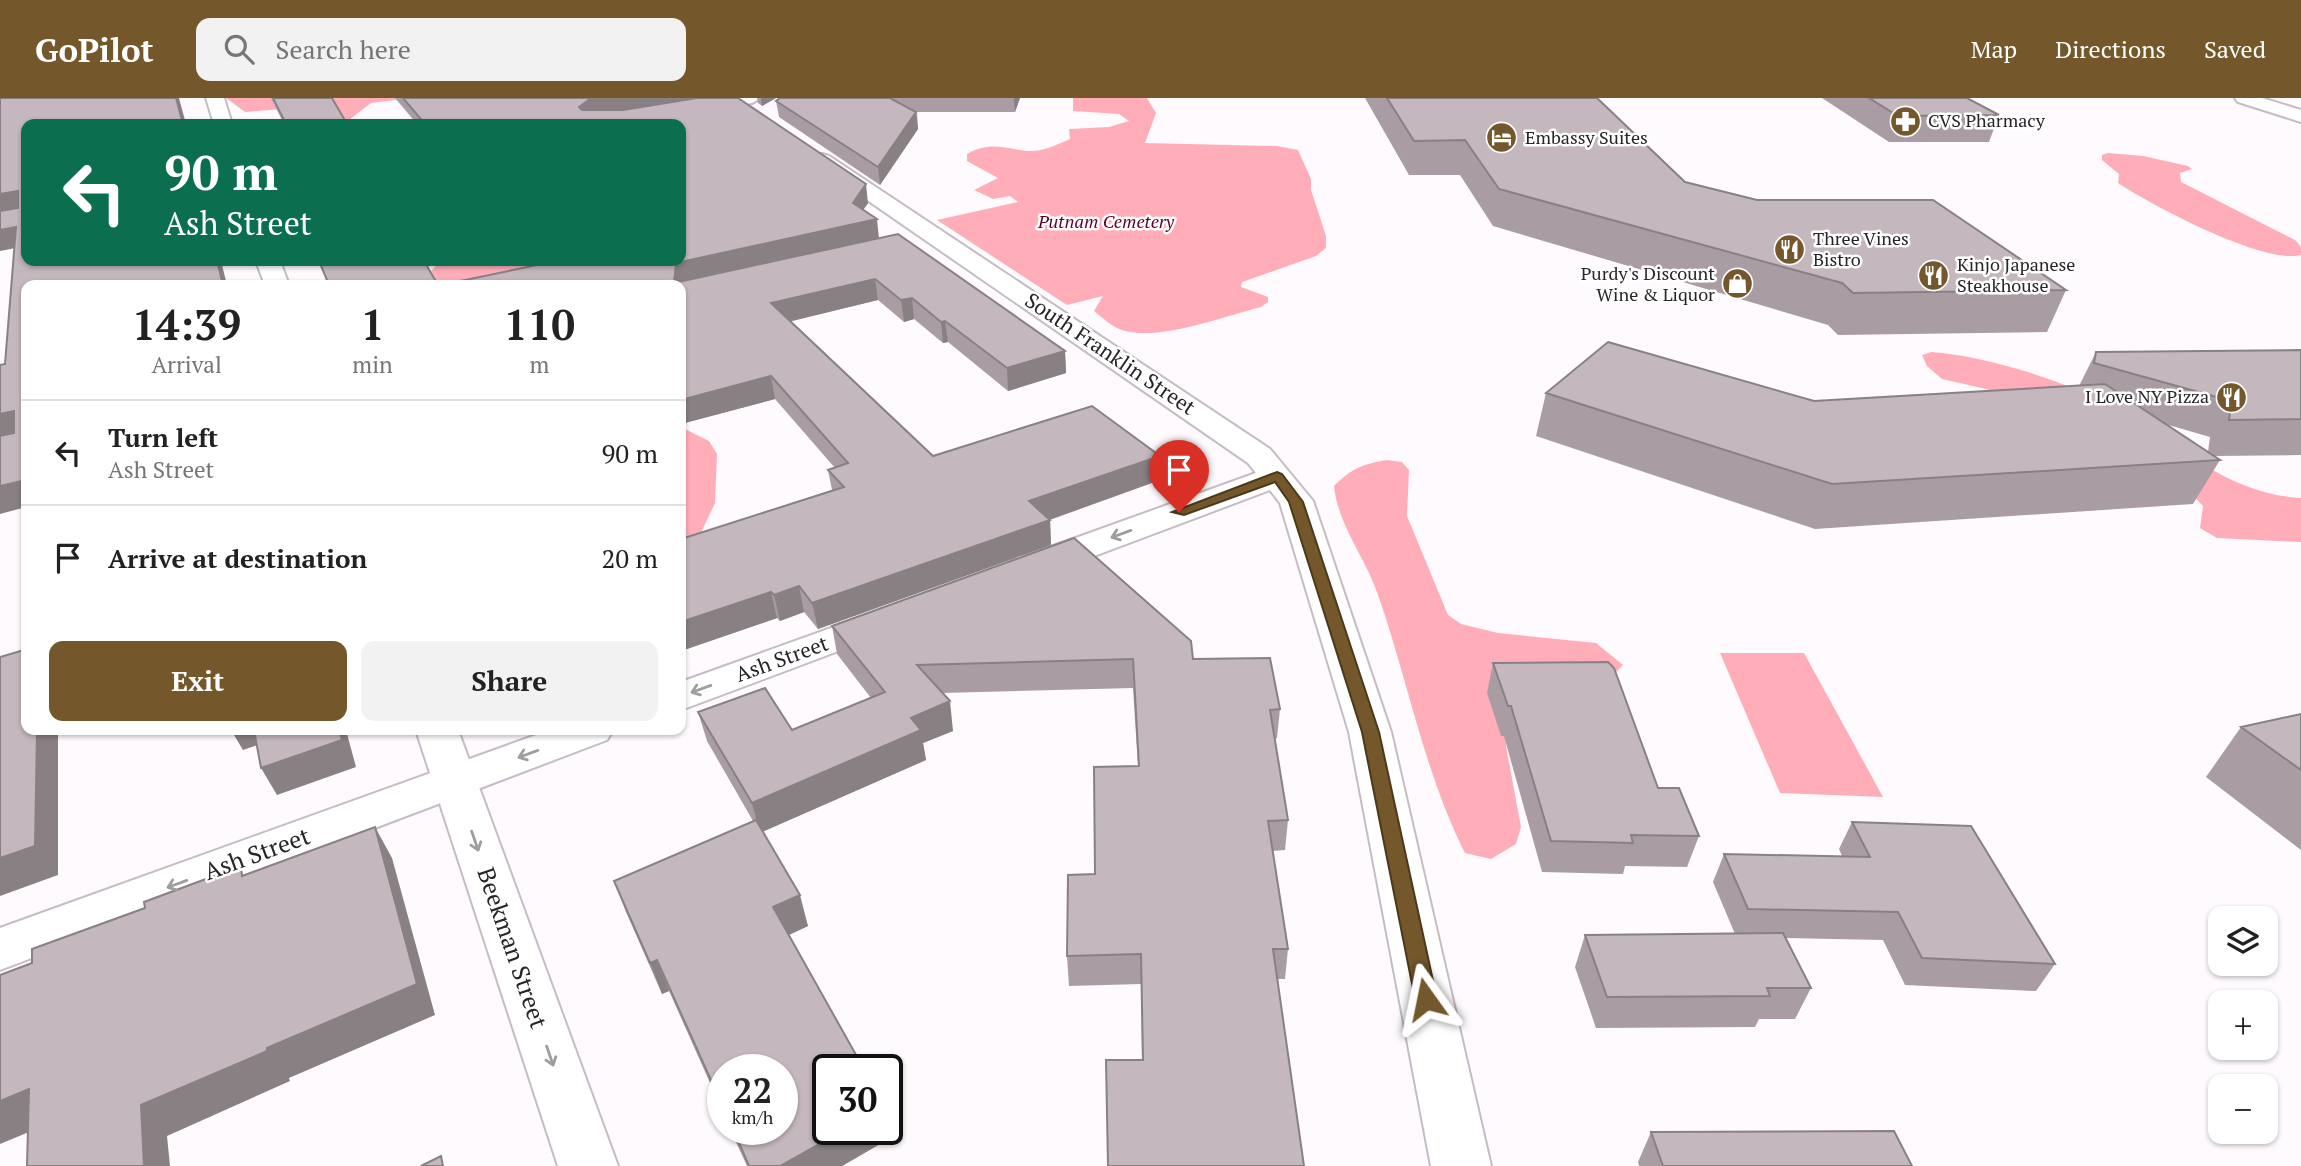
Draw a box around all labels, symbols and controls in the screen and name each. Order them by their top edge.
search box [196,18,686,81]
text: GoPilot [35,28,154,71]
icon: search [220,30,258,68]
text: Search here [276,32,411,66]
text: Map [1971,33,2017,65]
text: Directions [2055,33,2166,65]
text: Saved [2204,33,2266,65]
pharmacy icon: CVS Pharmacy [1888,104,1922,138]
place label: CVS Pharmacy [1928,108,2046,132]
hotel icon: Embassy Suites [1485,121,1519,155]
place label: Embassy Suites [1525,125,1648,149]
text: 90 m [164,139,278,204]
icon: left [49,147,140,238]
text: Ash Street [164,202,312,244]
park label: Putnam Cemetery [1037,209,1175,233]
place label: Three Vines Bistro [1813,226,1909,271]
restaurant icon: Three Vines Bistro [1773,232,1807,266]
place label: Kinjo Japanese Steakhouse [1957,252,2075,297]
restaurant icon: Kinjo Japanese Steakhouse [1917,258,1951,292]
place label: Purdy's Discount Wine & Liquor [1581,261,1715,306]
shop icon: Purdy's Discount Wine & Liquor [1721,267,1755,301]
street label: South Franklin Street [1020,286,1201,421]
text: 14:39 [132,296,241,352]
text: 1 [361,296,384,352]
text: 110 [504,296,575,352]
text: Arrival [151,349,222,380]
text: min [352,349,393,380]
text: m [529,349,549,380]
restaurant icon: I Love NY Pizza [2215,380,2249,414]
place label: I Love NY Pizza [2085,384,2209,408]
text: Turn left [108,420,218,454]
icon: left [49,434,87,472]
text: 90 m [602,436,658,470]
pin [1149,440,1209,512]
icon: arrive [1160,451,1198,489]
text: Ash Street [108,454,214,485]
one-way arrow [1111,528,1133,541]
icon: arrive [49,539,87,577]
text: Arrive at destination [108,541,367,575]
text: 20 m [602,541,658,575]
street label: Ash Street [731,628,832,688]
button: Exit [49,641,347,721]
button: Share [361,641,658,721]
one-way arrow [691,684,713,696]
one-way arrow [518,748,540,761]
street label: Ash Street [199,819,314,887]
one-way arrow [470,829,482,851]
street label: Beekman Street [470,863,555,1033]
one-way arrow [167,878,189,891]
map controls [2208,906,2278,1144]
button: layers [2208,906,2278,976]
position arrow [1389,962,1463,1036]
button: + [2208,990,2278,1060]
one-way arrow [545,1044,557,1066]
speed limit sign: 30 [812,1054,903,1145]
text: 22 [733,1067,772,1113]
button: − [2208,1074,2278,1144]
text: km/h [732,1105,773,1129]

